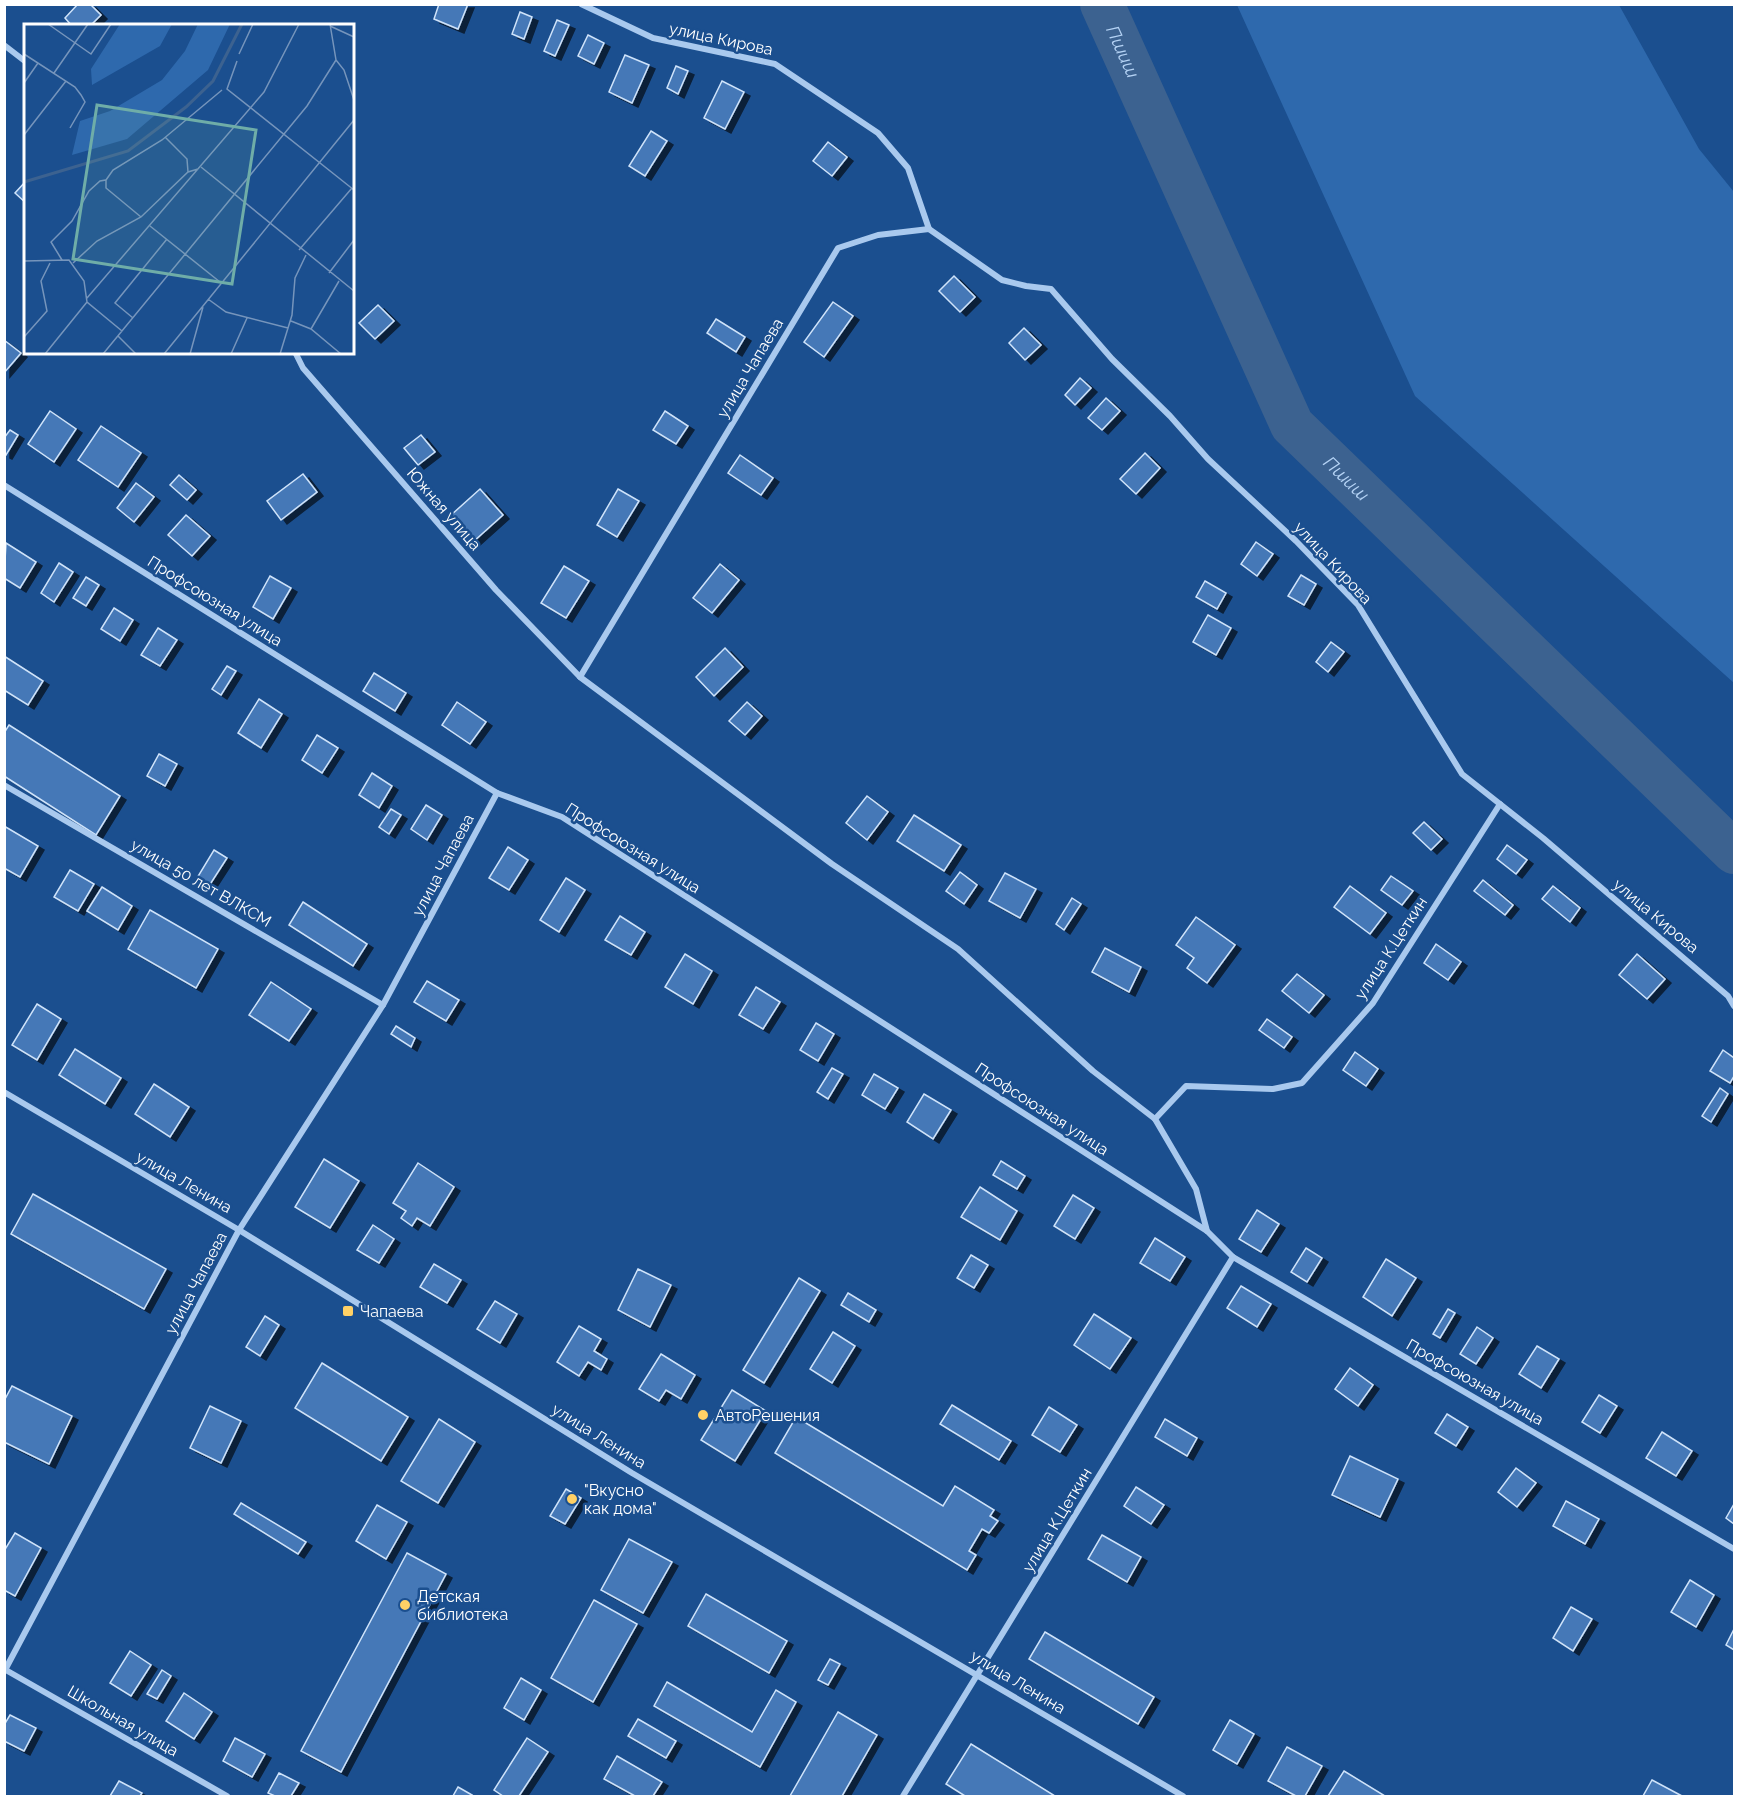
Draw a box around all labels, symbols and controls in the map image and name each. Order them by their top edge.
street label: улица Кирова [667,19,775,59]
water label: Пшиш [1103,22,1144,81]
inset map [24,24,354,354]
street label: улица Чапаева [713,315,787,421]
water label: Пшиш [1320,451,1374,505]
street label: Южная улица [403,464,485,554]
street label: улица Кирова [1290,518,1376,608]
street label: Профсоюзная улица [144,552,286,650]
street label: Профсоюзная улица [562,799,704,897]
street label: улица Чапаева [408,811,478,919]
street label: улица 50 лет ВЛКСМ [127,835,275,931]
street label: улица Кирова [1609,875,1703,957]
street label: улица К.Цеткин [1351,893,1431,1003]
street label: Профсоюзная улица [972,1059,1112,1159]
street label: улица Ленина [133,1147,235,1217]
street label: улица Чапаева [161,1229,231,1337]
place label: Чапаева [360,1302,424,1321]
marker: Чапаева [341,1304,355,1318]
street label: Профсоюзная улица [1403,1335,1547,1429]
street label: улица Ленина [548,1400,650,1472]
place label: АвтоРешения [715,1406,820,1425]
marker: АвтоРешения [696,1408,710,1422]
street label: улица К.Цеткин [1018,1464,1096,1576]
place label: "Вкусно как дома" [584,1481,657,1518]
marker: "Вкусно как дома" [565,1492,579,1506]
place label: Детская библиотека [417,1587,508,1624]
marker: Детская библиотека [398,1598,412,1612]
street label: улица Ленина [967,1646,1069,1718]
street label: Школьная улица [64,1682,182,1760]

